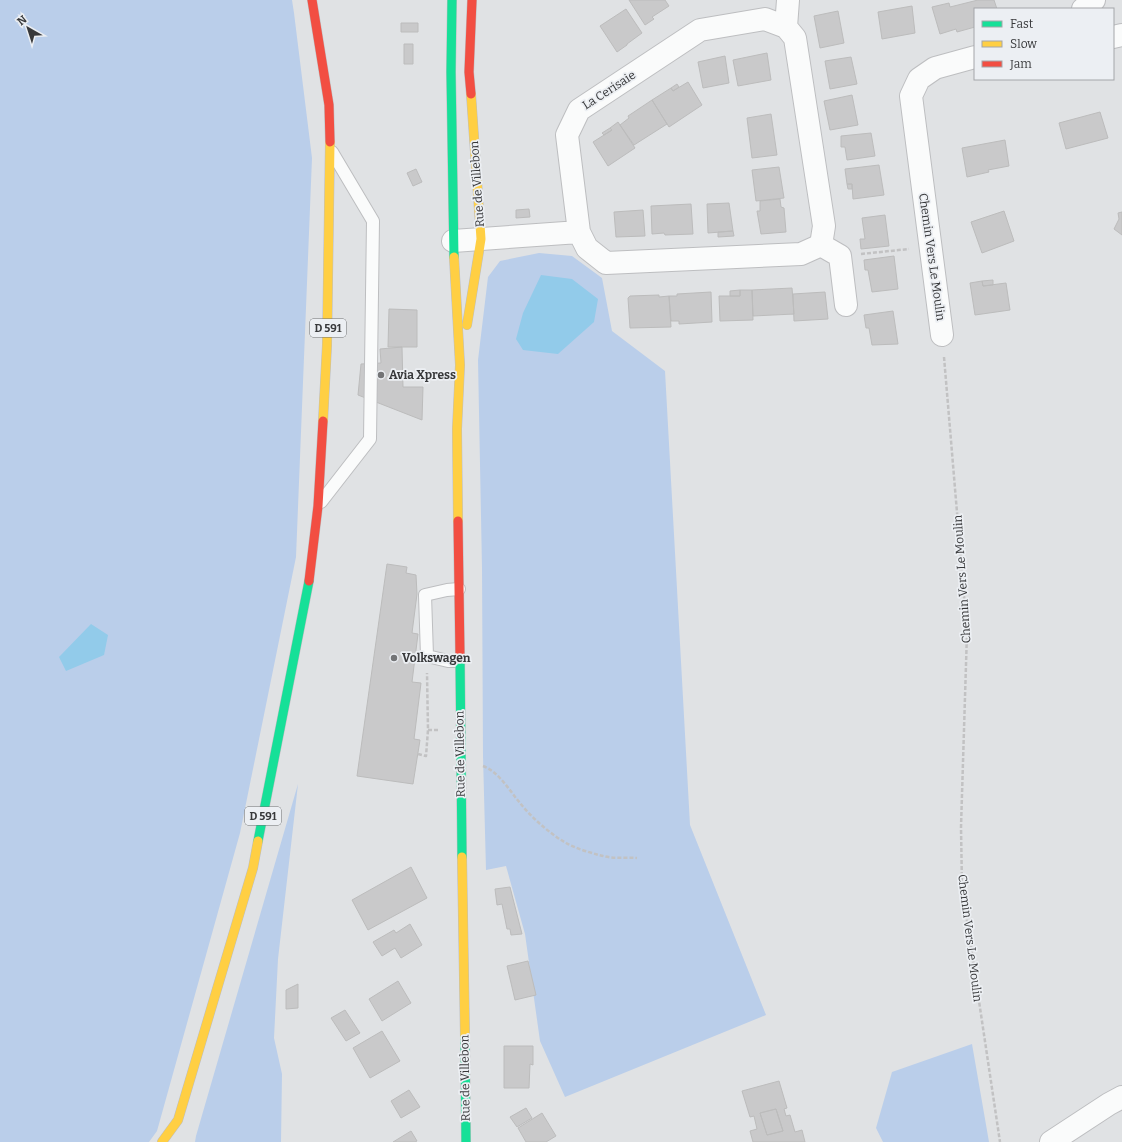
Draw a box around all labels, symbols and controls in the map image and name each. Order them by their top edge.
north arrow [8,8,48,48]
legend [974,8,1114,80]
text: N [15,13,30,28]
text: Fast [1010,17,1034,31]
text: Slow [1010,37,1037,51]
text: Jam [1009,57,1032,71]
street label: La Cerisaie [580,68,638,112]
street label: Rue de Villebon [467,140,487,228]
street label: Chemin Vers Le Moulin [916,192,948,322]
road number: D 591 [310,319,346,337]
place label: Avia Xpress [389,368,456,382]
marker: Avia Xpress [376,370,386,380]
street label: Chemin Vers Le Moulin [951,514,973,644]
place label: Volkswagen [402,651,471,665]
marker: Volkswagen [389,653,399,663]
street label: Rue de Villebon [452,710,468,797]
road number: D 591 [245,807,281,825]
street label: Chemin Vers Le Moulin [955,873,985,1003]
street label: Rue de Villebon [457,1034,473,1121]

